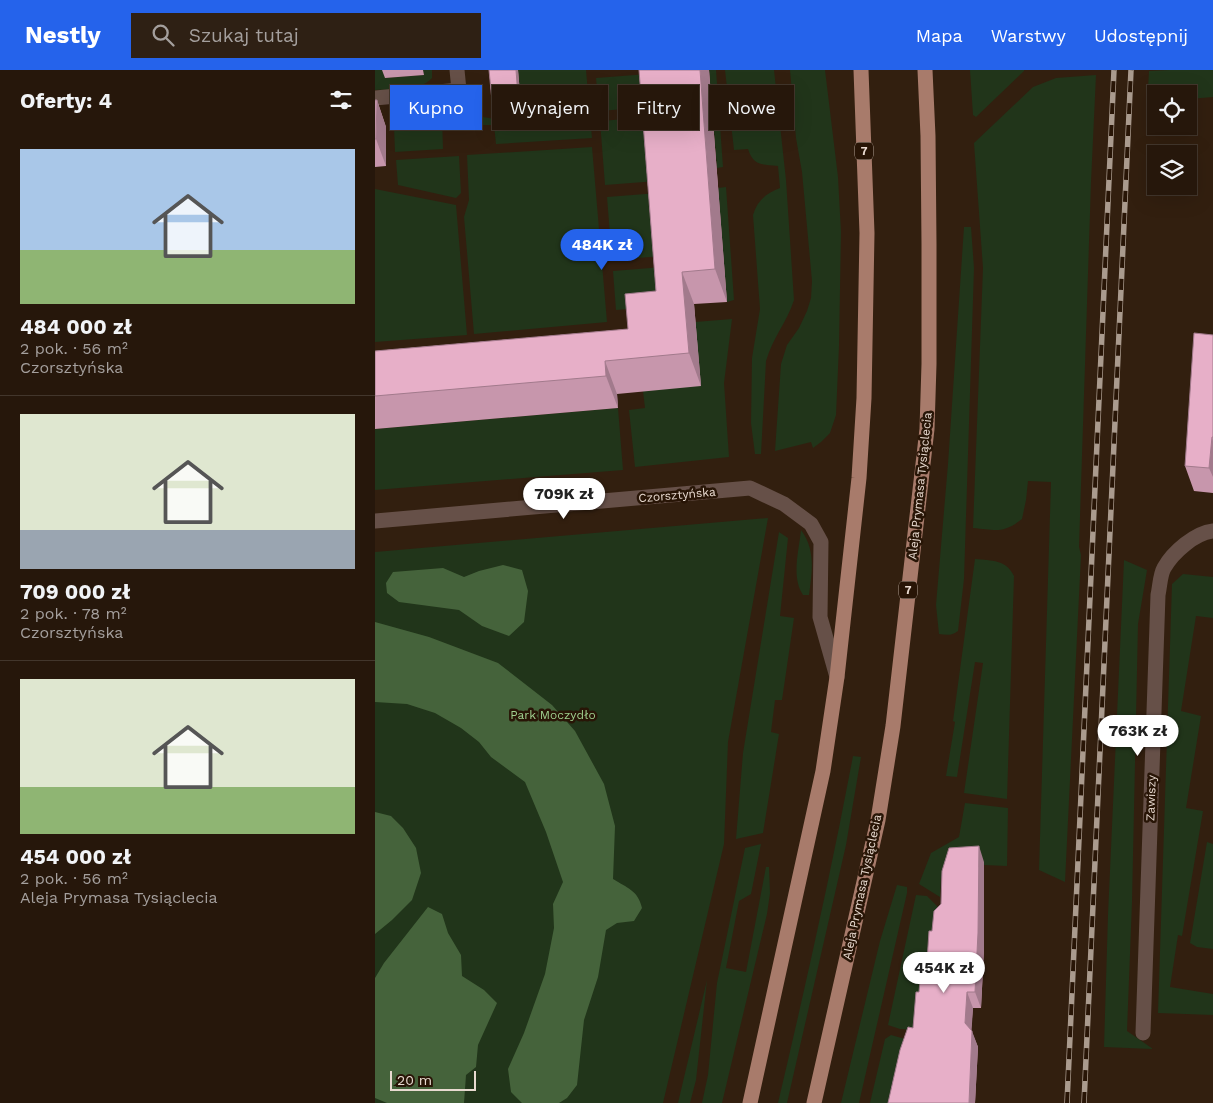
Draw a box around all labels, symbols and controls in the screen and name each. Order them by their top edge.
search box [131,13,481,58]
text: Nestly [25,21,101,49]
icon: search [149,21,177,49]
text: Szukaj tutaj [189,24,299,47]
text: Mapa [916,25,963,46]
text: Warstwy [991,25,1066,46]
text: Udostępnij [1094,25,1188,46]
chip: Kupno [390,85,482,130]
chip: Wynajem [492,85,608,130]
chip: Filtry [618,85,699,130]
chip: Nowe [709,85,794,130]
map controls [1147,85,1197,195]
button: locate [1147,85,1197,135]
icon: filters [327,86,355,114]
text: Oferty: 4 [20,88,112,113]
road number: 7 [855,142,873,160]
button: layers [1147,145,1197,195]
icon: home [143,181,233,271]
pin: 484K zł [556,228,648,271]
text: 484K zł [572,235,632,254]
text: 484 000 zł [20,314,132,339]
text: 2 pok. · 56 m² [20,339,128,358]
text: Czorsztyńska [20,358,123,377]
street label: Aleja Prymasa Tysiąclecia [905,411,935,560]
icon: home [143,447,233,537]
pin: 709K zł [518,478,610,520]
text: 709K zł [534,484,594,503]
street label: Czorsztyńska [638,485,716,505]
text: 709 000 zł [20,579,131,604]
road number: 7 [899,582,917,598]
text: 2 pok. · 78 m² [20,604,127,623]
text: Czorsztyńska [20,623,123,642]
park label: Park Moczydło [510,708,596,722]
icon: home [143,712,233,802]
pin: 763K zł [1092,714,1184,757]
text: 763K zł [1109,721,1167,740]
street label: Zawiszy [1143,774,1159,821]
street label: Aleja Prymasa Tysiąclecia [840,813,884,961]
text: 454 000 zł [20,844,131,869]
text: 2 pok. · 56 m² [20,869,128,888]
text: Aleja Prymasa Tysiąclecia [20,888,218,907]
pin: 454K zł [898,952,990,994]
text: 454K zł [914,958,974,977]
scale bar [390,1068,476,1091]
text: 20 m [397,1072,432,1088]

